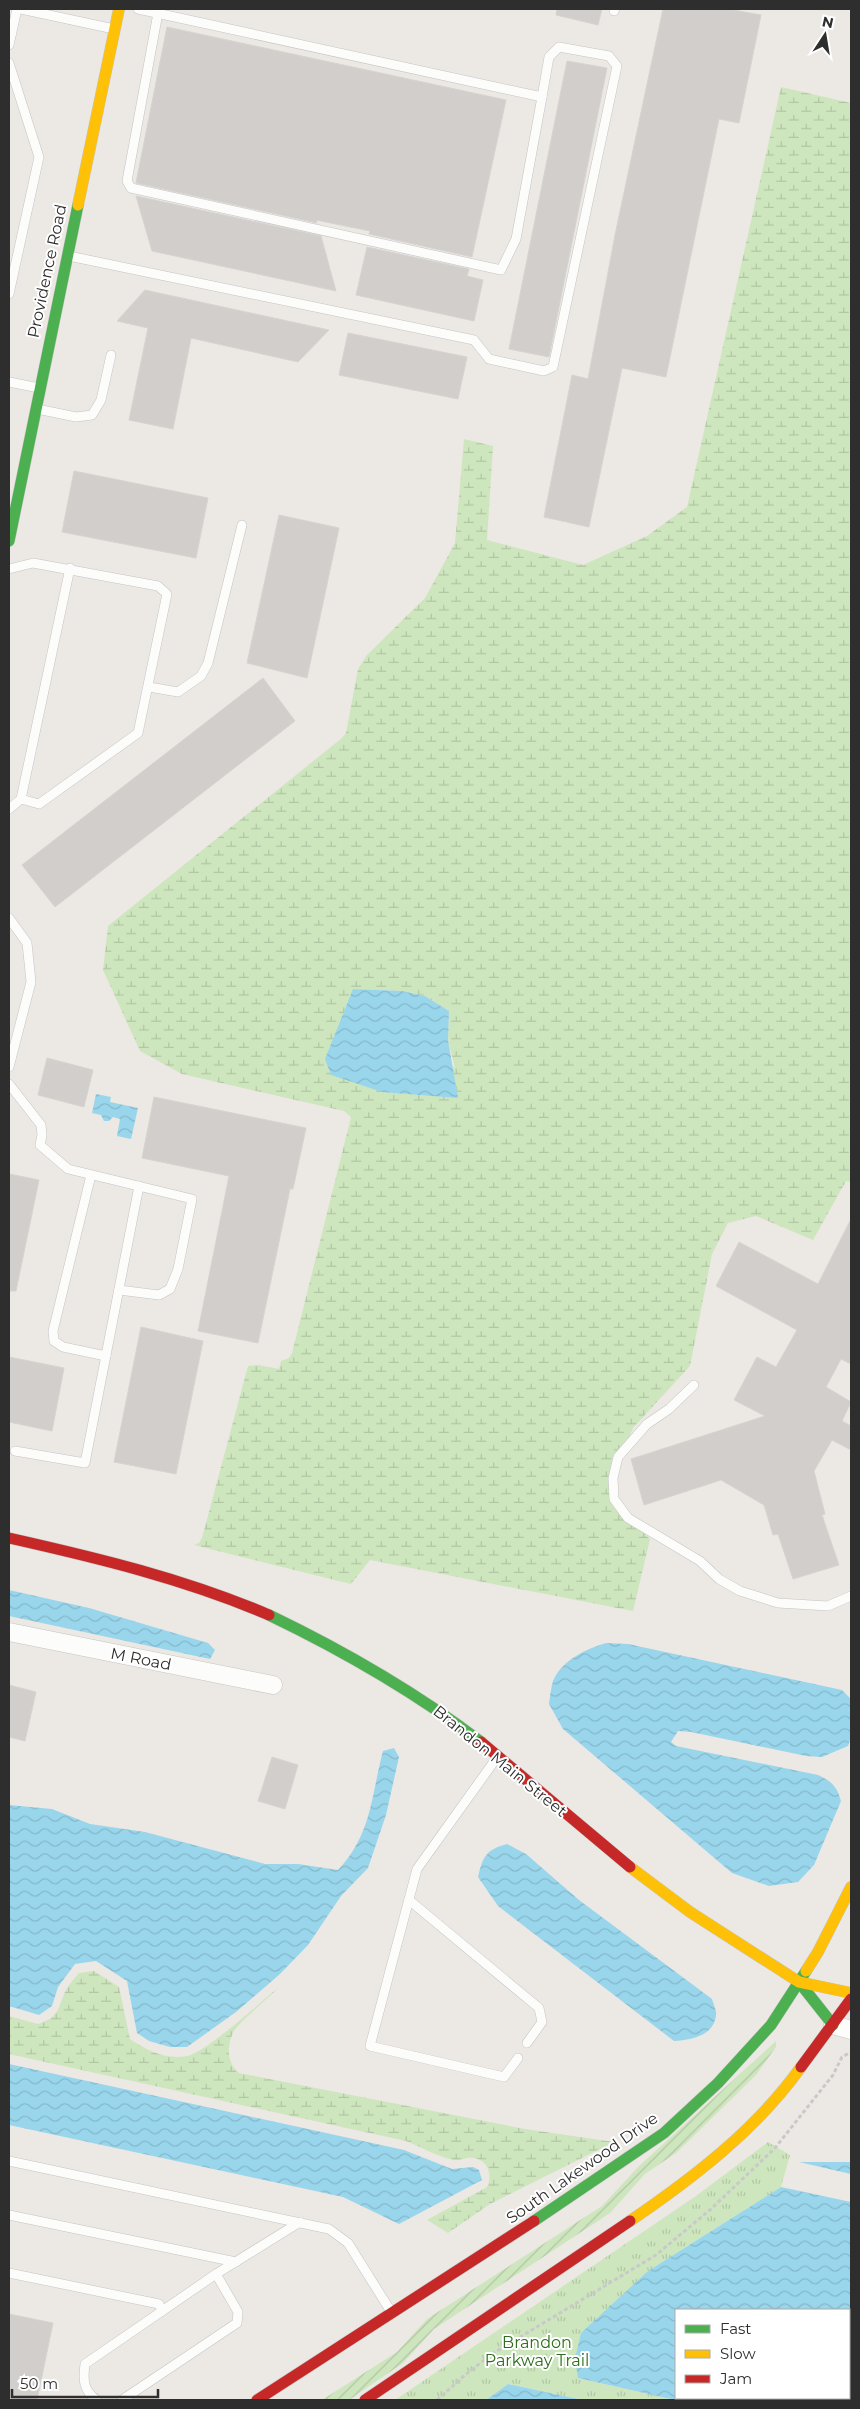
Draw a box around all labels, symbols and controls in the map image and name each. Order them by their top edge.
north arrow [800,10,850,60]
text: N [820,12,835,32]
street label: Providence Road [24,203,70,339]
street label: M Road [109,1644,173,1674]
street label: Brandon Main Street [429,1701,571,1821]
street label: South Lakewood Drive [503,2108,661,2228]
legend [675,2309,850,2399]
text: Fast [720,2319,751,2338]
park label: Brandon Parkway Trail [485,2333,589,2370]
text: Slow [720,2344,756,2363]
scale bar [12,2366,159,2398]
text: Jam [719,2369,752,2388]
text: 50 m [20,2374,58,2393]

